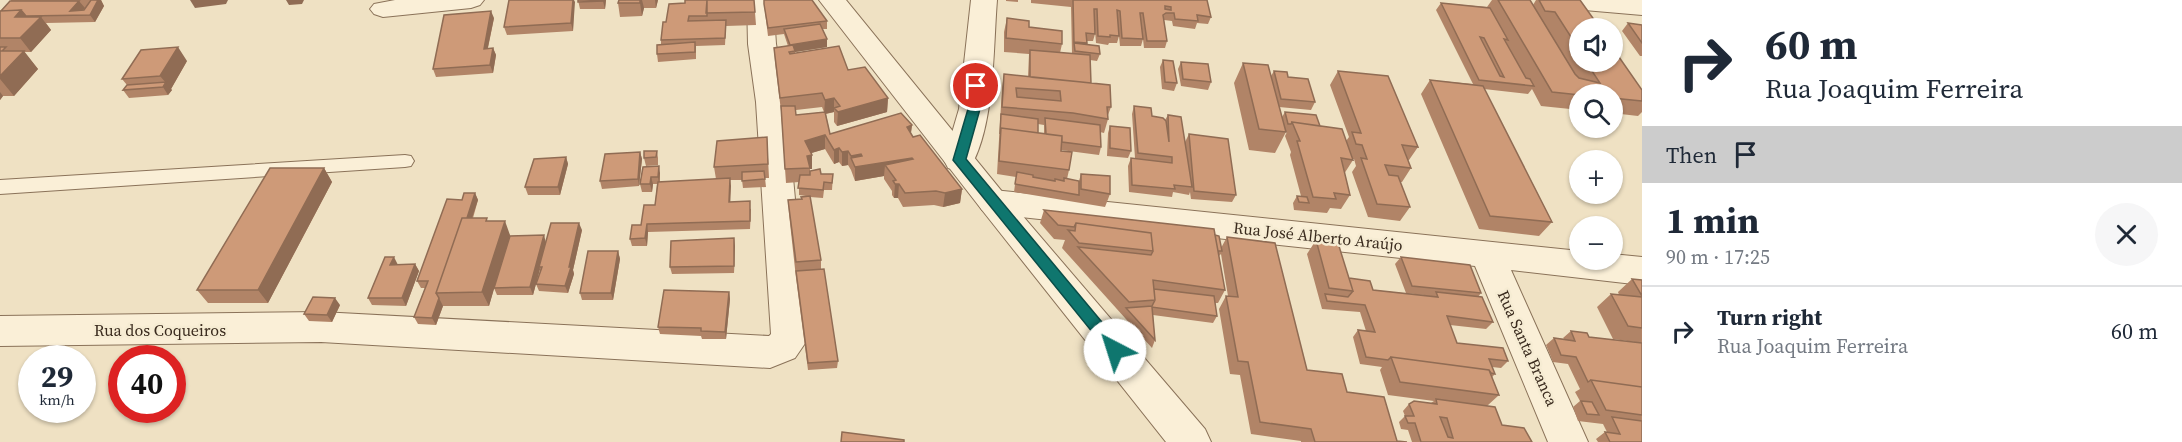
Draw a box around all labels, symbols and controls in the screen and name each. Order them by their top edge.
text: 60 m [1765,15,1858,73]
map controls [1569,18,1623,270]
button: sound [1569,18,1623,72]
icon: right [1666,24,1744,102]
pin [950,60,1001,111]
icon: arrive [959,69,992,102]
text: Rua Joaquim Ferreira [1765,70,2023,107]
button: search [1569,84,1623,138]
icon: arrive [1729,138,1762,171]
text: Then [1666,140,1717,170]
button: + [1569,150,1623,204]
text: 1 min [1666,196,1759,245]
button: close [2095,203,2158,266]
street label: Rua José Alberto Araújo [1232,216,1404,256]
button: − [1569,216,1623,270]
text: 90 m · 17:25 [1666,243,1770,271]
street label: Rua Santa Branca [1493,287,1564,410]
text: Turn right [1717,302,1822,332]
icon: right [1666,315,1699,348]
text: 60 m [2111,316,2158,346]
position arrow [1083,318,1147,382]
street label: Rua dos Coqueiros [94,319,226,341]
text: Rua Joaquim Ferreira [1717,332,1908,360]
speed limit sign: 40 [108,345,186,423]
text: 29 [41,356,73,397]
text: km/h [39,389,75,410]

